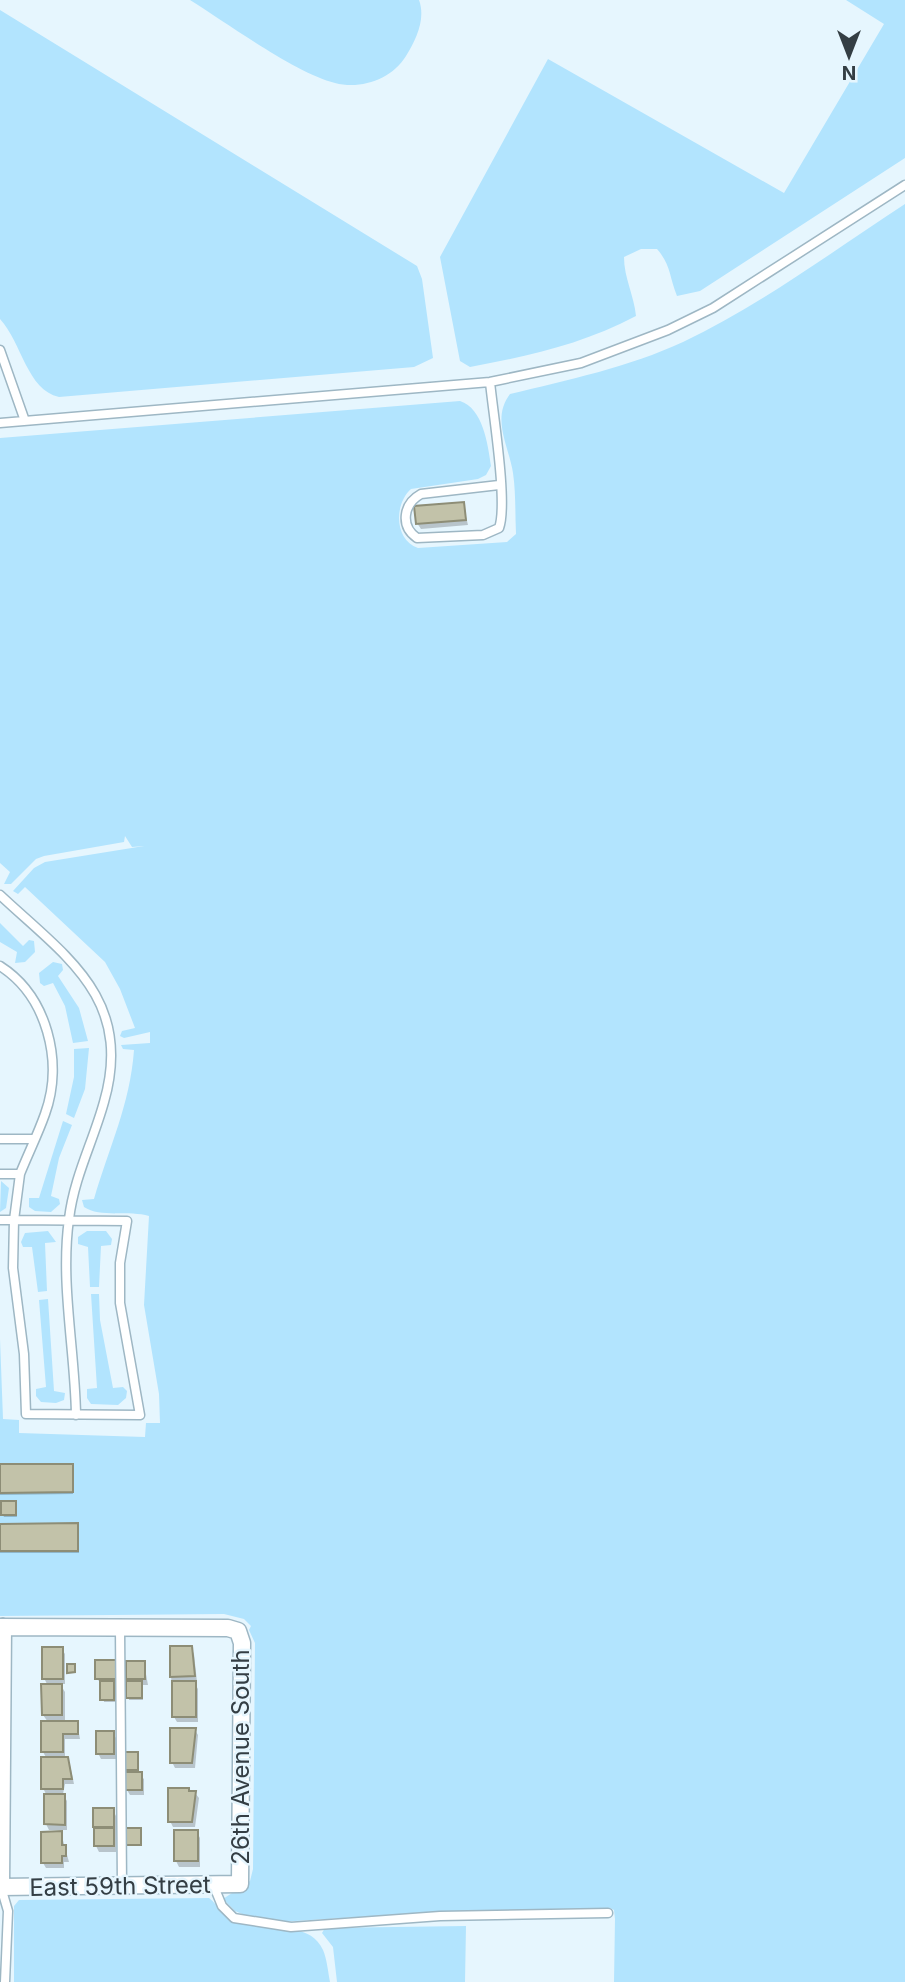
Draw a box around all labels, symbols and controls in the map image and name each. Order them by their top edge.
north arrow [814,21,884,91]
text: N [842,61,856,84]
street label: 26th Avenue South [226,1649,255,1865]
street label: East 59th Street [29,1870,211,1902]

